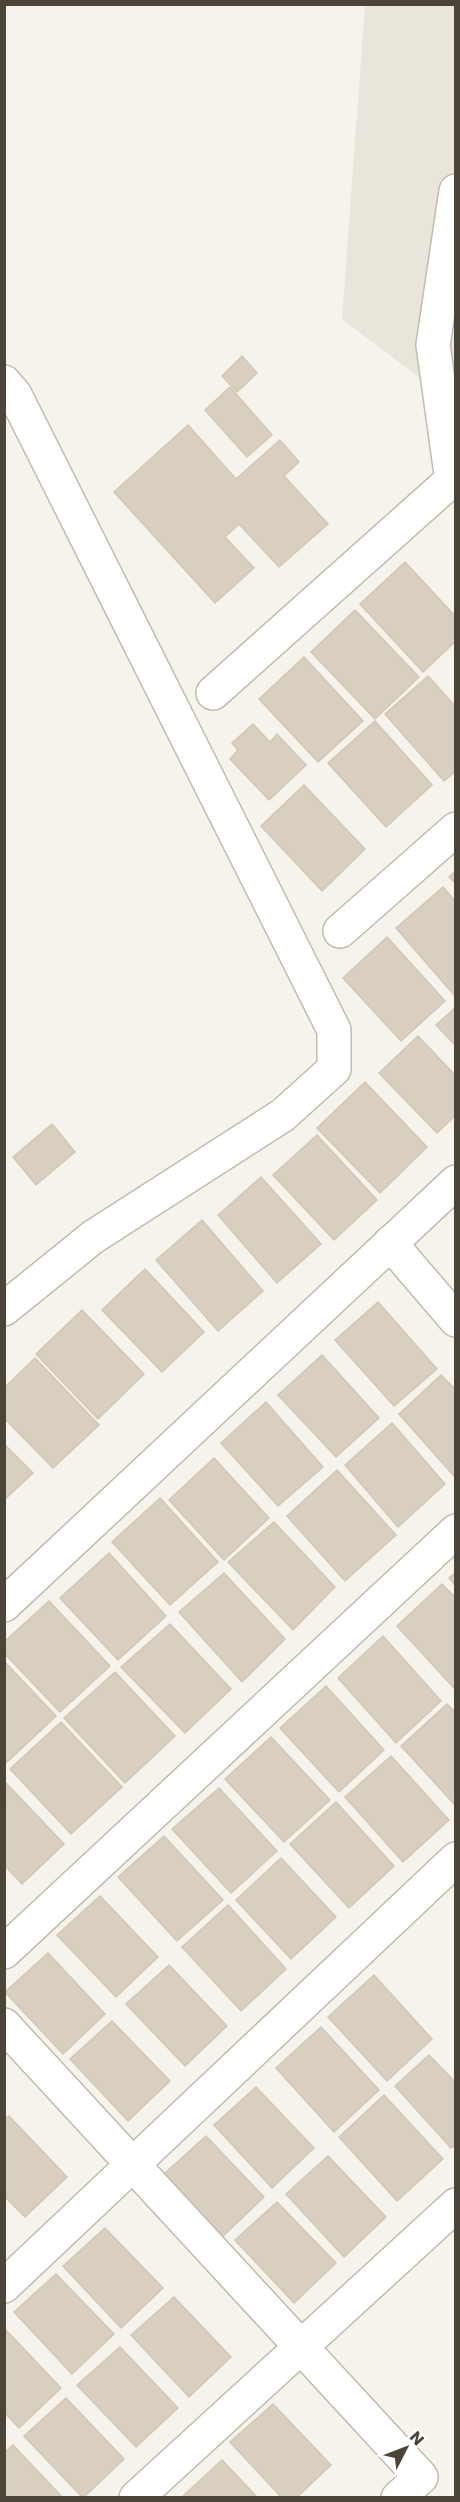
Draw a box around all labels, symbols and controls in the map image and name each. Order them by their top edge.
north arrow [376,2418,436,2478]
text: N [404,2426,429,2450]

